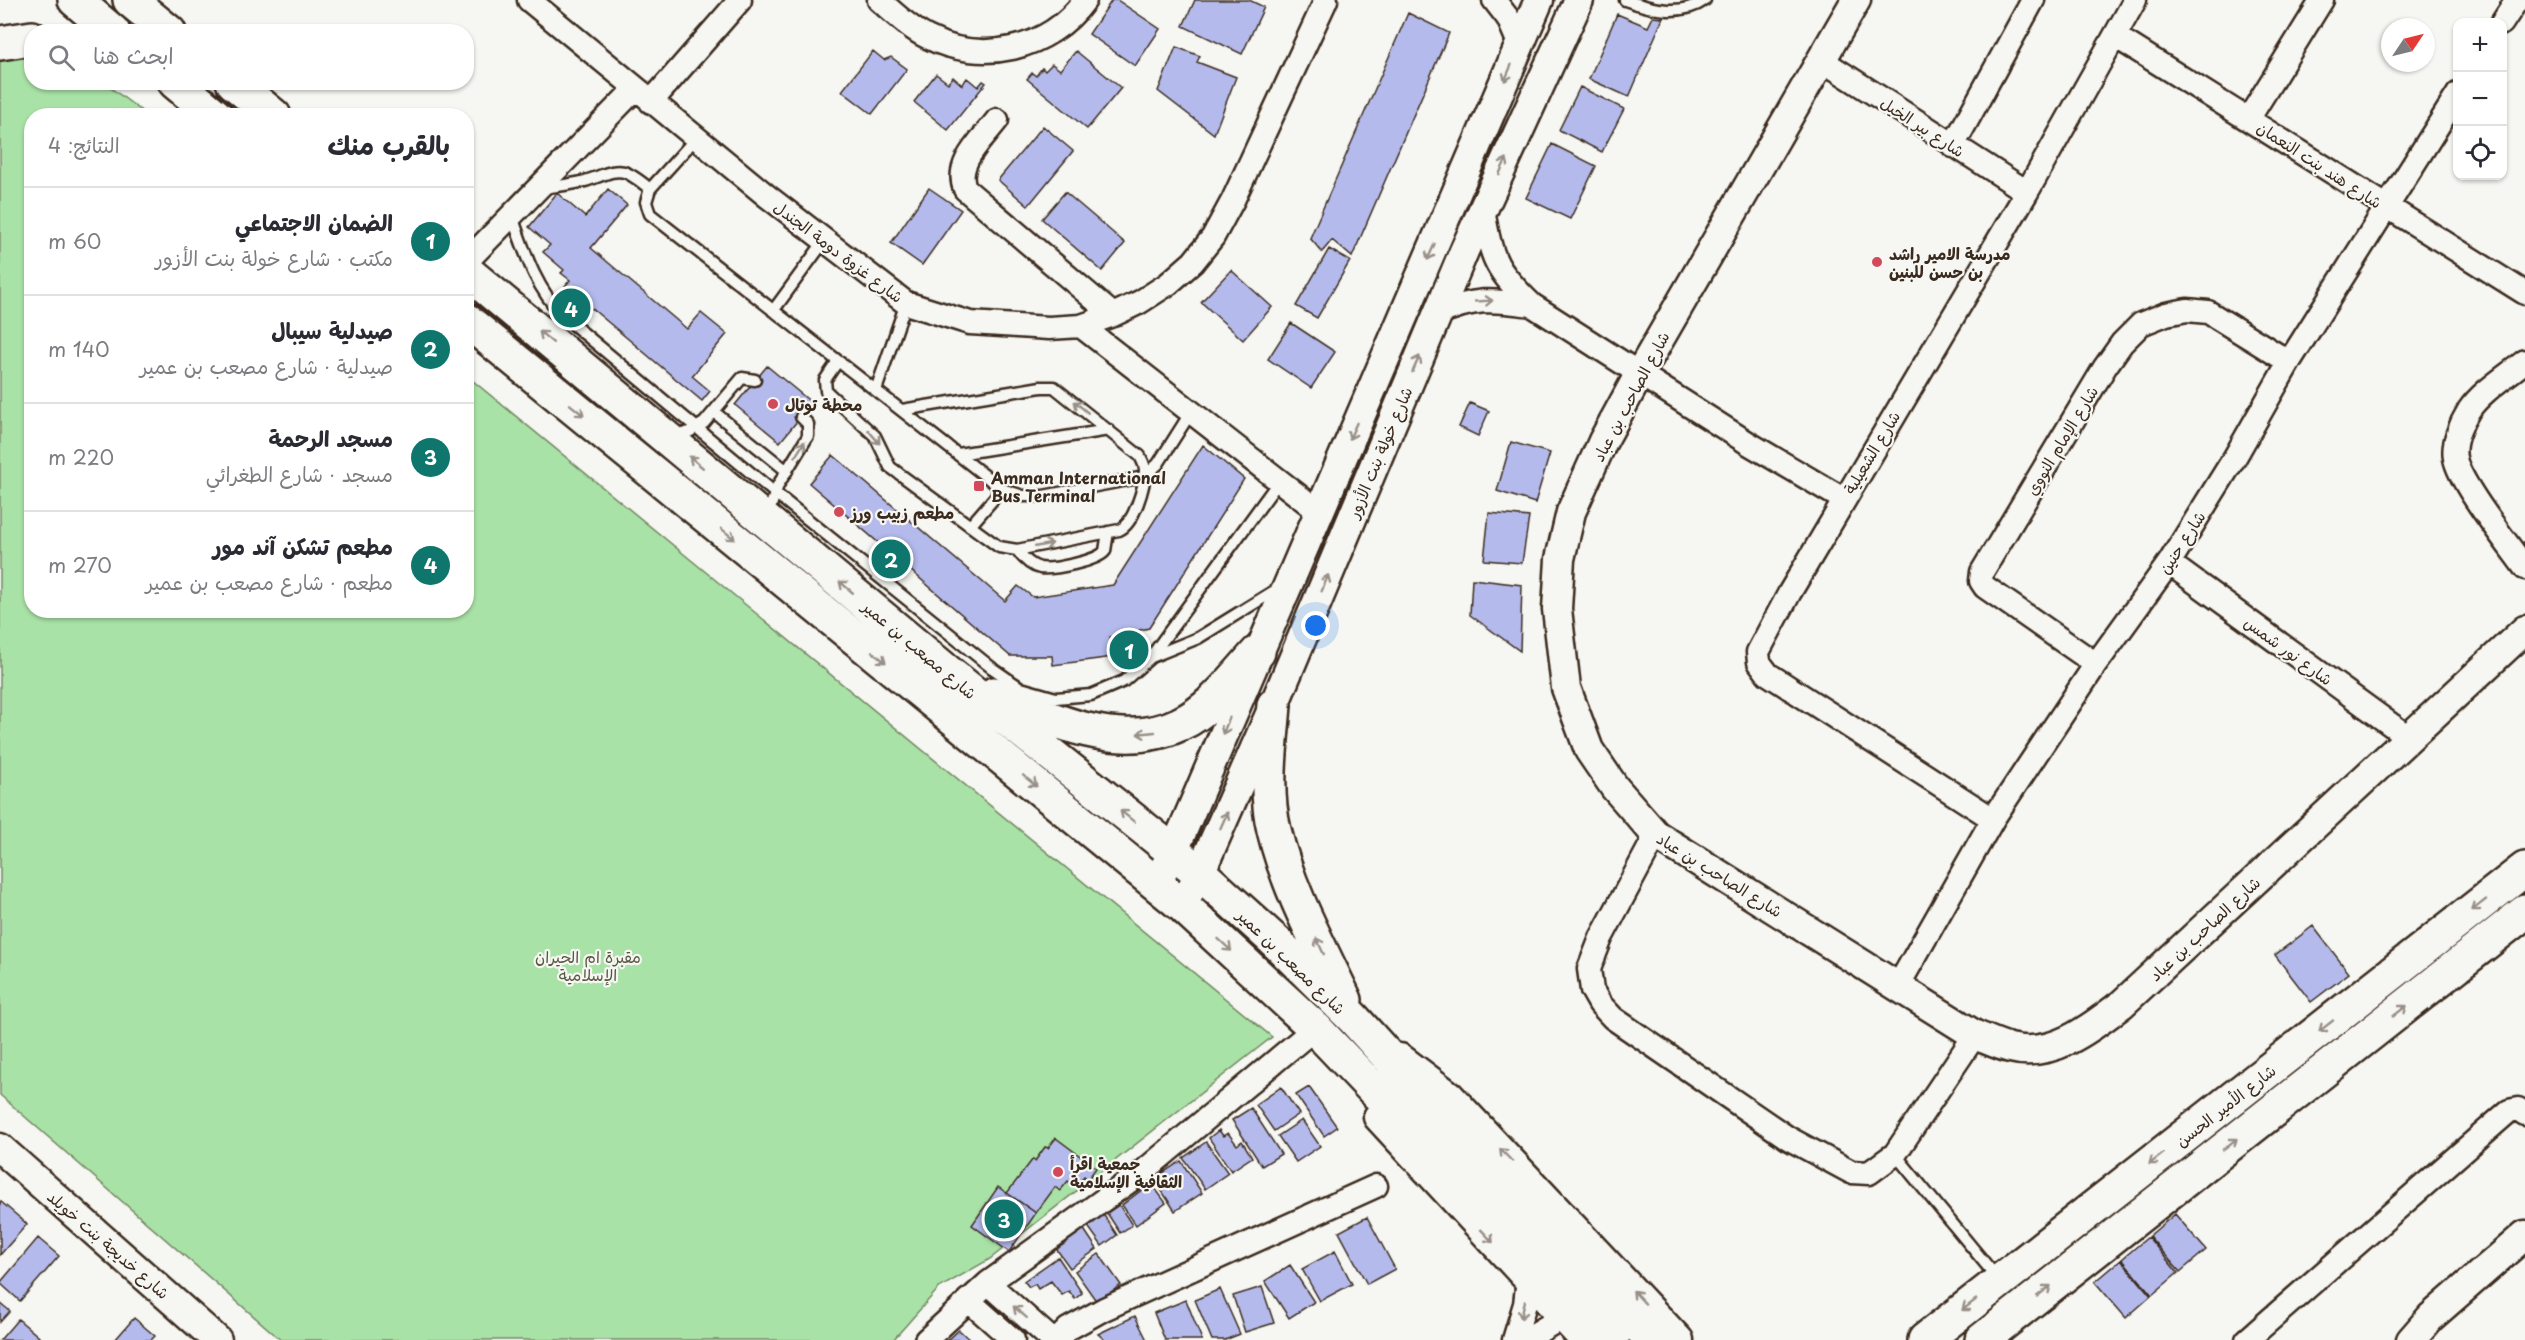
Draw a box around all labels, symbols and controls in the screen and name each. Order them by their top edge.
north arrow [2381,18,2435,72]
map controls [2453,18,2507,180]
button: + [2453,18,2507,72]
search box [24,24,474,90]
text: ابحث هنا [93,38,174,71]
icon: search [45,41,78,74]
one-way arrow [1502,63,1513,82]
button: − [2453,72,2507,126]
street label: شارع بير الخيل [1876,90,1970,163]
street label: شارع هند بنت النعمان [2252,115,2387,214]
text: بالقرب منك [328,125,450,164]
button: locate [2453,126,2507,180]
text: النتائج: 4 [48,130,120,160]
one-way arrow [1498,158,1509,176]
street label: شارع غزوة دومة الجندل [769,194,909,308]
text: الضمان الاجتماعي [235,205,393,238]
text: 60 m [48,226,101,256]
text: 1 [426,226,435,256]
place label: مدرسة الامير راشد بن حسن للبنين [1889,241,2010,283]
text: مكتب · شارع خولة بنت الأزور [155,243,393,273]
one-way arrow [1425,243,1436,261]
marker: مدرسة الامير راشد بن حسن للبنين [1870,255,1884,269]
pin: 4 [552,286,590,330]
one-way arrow [1474,296,1494,307]
text: صيدلية سيبال [271,313,393,346]
street label: شارع الصاحب بن عباد [1586,327,1675,466]
one-way arrow [539,330,554,344]
text: 140 m [48,334,110,364]
text: 2 [423,334,438,364]
text: صيدلية · شارع مصعب بن عمير [140,351,393,381]
one-way arrow [1412,355,1423,373]
street label: شارع الإمام النووي [2019,381,2105,500]
street label: شارع خولة بنت الأزور [1340,383,1418,523]
place label: محطة توتال [785,392,862,416]
marker: محطة توتال [766,397,780,411]
one-way arrow [1073,401,1089,414]
one-way arrow [569,404,585,417]
street label: شارع الشعيلية [1837,406,1906,499]
text: مسجد الرحمة [269,421,393,454]
one-way arrow [1347,421,1358,440]
one-way arrow [867,429,880,445]
one-way arrow [794,441,806,458]
text: 220 m [48,442,114,472]
text: 3 [424,442,437,472]
one-way arrow [689,455,704,469]
text: مسجد · شارع الطغرائي [206,459,393,489]
place label: Amman International Bus Terminal [990,465,1166,507]
marker: Amman International Bus Terminal [972,479,986,493]
place label: مطعم زبيب ورز [849,500,954,526]
marker: مطعم زبيب ورز [832,505,846,519]
street label: شارع حنين [2152,506,2211,579]
one-way arrow [720,527,736,540]
text: مطعم تشكن آند مور [213,529,393,562]
pin: 2 [872,536,910,582]
one-way arrow [1034,539,1053,550]
text: 270 m [48,550,112,580]
text: 4 [424,550,437,580]
text: مطعم · شارع مصعب بن عمير [145,567,393,597]
one-way arrow [1320,574,1331,592]
one-way arrow [839,580,854,594]
street label: شارع مصعب بن عمير [855,593,982,705]
street label: شارع نور شمس [2239,610,2338,691]
your location [1301,611,1330,640]
pin: 1 [1110,628,1148,672]
one-way arrow [871,651,887,664]
one-way arrow [1220,717,1231,735]
one-way arrow [1136,728,1156,739]
one-way arrow [1022,774,1038,787]
one-way arrow [1119,810,1135,823]
one-way arrow [1219,811,1230,830]
street label: شارع الصاحب بن عباد [1652,826,1788,923]
street label: شارع الصاحب بن عباد [2143,870,2266,987]
one-way arrow [2471,899,2487,912]
street label: شارع مصعب بن عمير [1230,901,1352,1020]
one-way arrow [1217,938,1232,952]
one-way arrow [1313,938,1325,956]
park label: مقبرة ام الحيران الإسلامية [535,944,641,986]
one-way arrow [2392,1004,2408,1017]
one-way arrow [2318,1019,2334,1032]
street label: شارع الأمير الحسن [2170,1058,2281,1153]
one-way arrow [2222,1138,2238,1151]
one-way arrow [1498,1147,1513,1162]
place label: جمعية اقرأ الثقافية الإسلامية [1070,1151,1182,1193]
one-way arrow [2148,1153,2164,1166]
marker: جمعية اقرأ الثقافية الإسلامية [1051,1165,1065,1179]
street label: شارع خديجة بنت خويلد [42,1184,175,1305]
pin: 3 [984,1196,1024,1242]
one-way arrow [1480,1228,1494,1243]
one-way arrow [2036,1284,2052,1297]
one-way arrow [1632,1290,1646,1305]
one-way arrow [1961,1299,1977,1312]
one-way arrow [1517,1300,1528,1319]
one-way arrow [1013,1305,1028,1319]

